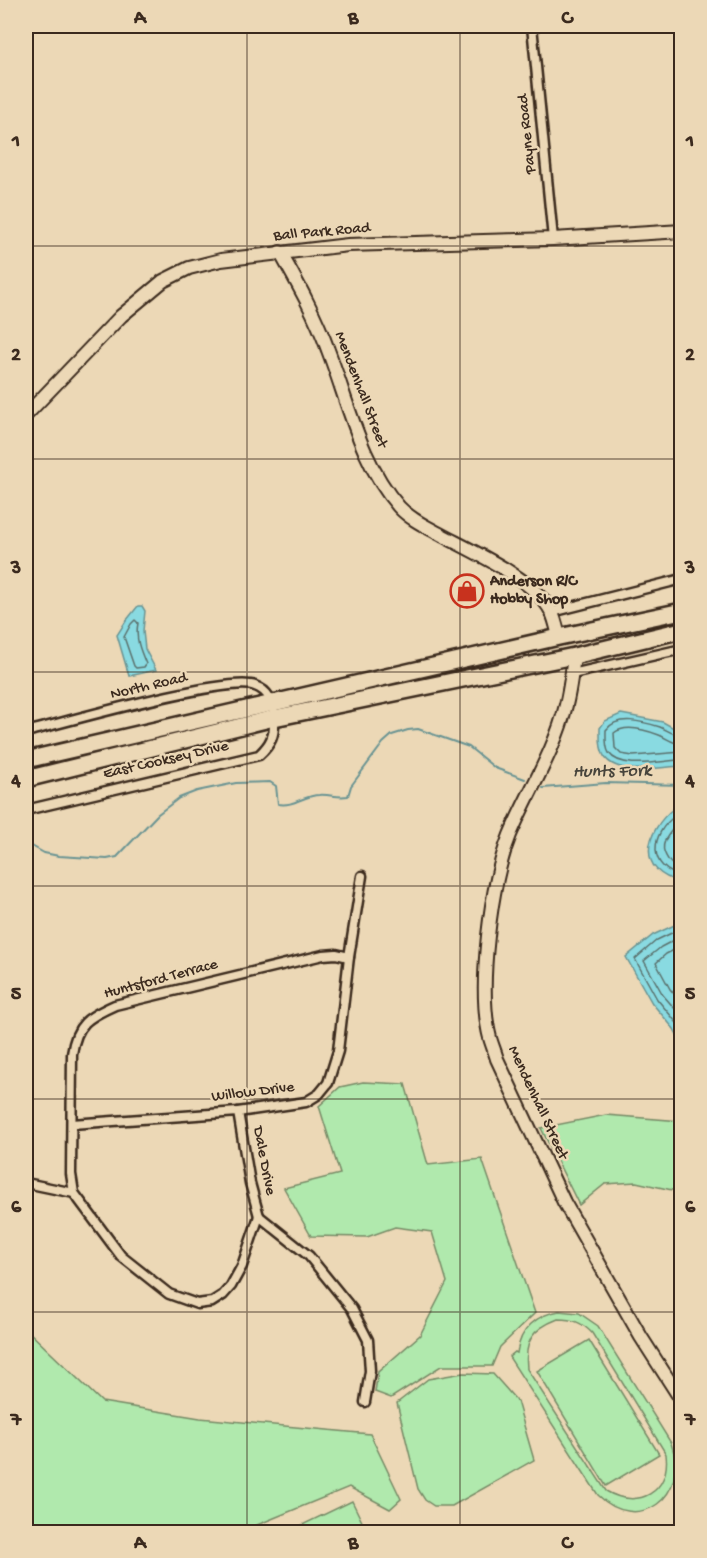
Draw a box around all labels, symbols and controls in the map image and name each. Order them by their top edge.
text: A [133,8,148,31]
text: B [347,8,359,31]
text: C [561,8,575,31]
street label: Payne Road [514,92,542,176]
text: 1 [11,131,20,154]
text: 1 [685,131,694,154]
street label: Ball Park Road [272,219,373,247]
street label: Mendenhall Street [329,329,391,452]
text: 2 [11,345,21,368]
text: 2 [685,345,695,368]
text: 3 [10,558,21,581]
text: 3 [684,558,695,581]
shop icon: Anderson R/C Hobby Shop [449,573,485,609]
place label: Anderson R/C Hobby Shop [489,573,578,610]
street label: North Road [109,669,191,705]
street label: East Cooksey Drive [101,737,231,785]
water label: Hunts Fork [573,761,653,783]
text: 4 [10,771,21,794]
text: 4 [684,771,695,794]
street label: Huntsford Terrace [102,955,221,1004]
text: 5 [11,984,22,1007]
text: 5 [685,984,696,1007]
street label: Mendenhall Street [502,1043,572,1164]
street label: Willow Drive [210,1078,296,1108]
street label: Dale Drive [247,1124,279,1198]
text: 6 [11,1197,22,1220]
text: 6 [685,1197,696,1220]
text: 7 [10,1410,23,1433]
text: 7 [684,1410,697,1433]
text: A [133,1533,148,1556]
text: B [347,1533,359,1556]
text: C [561,1533,575,1556]

